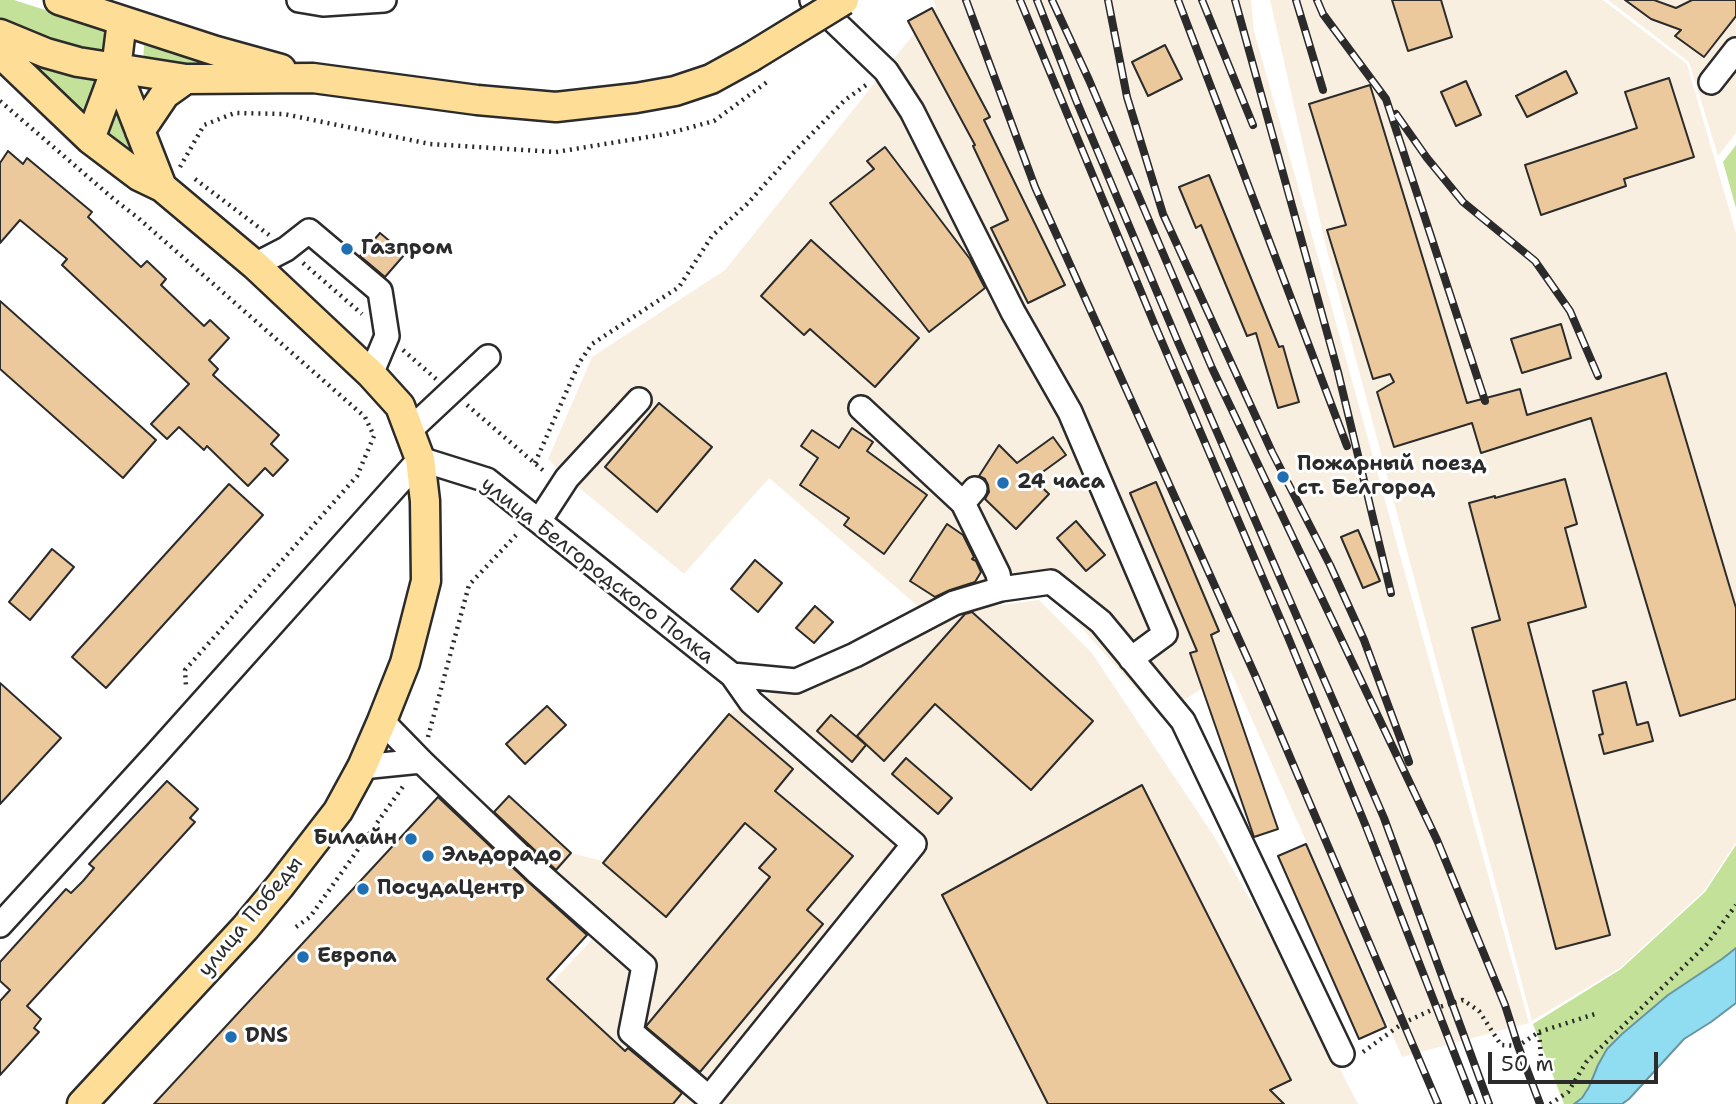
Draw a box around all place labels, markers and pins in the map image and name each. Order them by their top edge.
place label: Газпром [361,236,453,262]
marker: Газпром [339,241,355,257]
place label: Пожарный поезд ст. Белгород [1297,452,1487,502]
marker: Пожарный поезд ст. Белгород [1275,469,1291,485]
place label: 24 часа [1017,470,1105,496]
marker: 24 часа [995,475,1011,491]
place label: Билайн [314,826,397,852]
marker: Билайн [403,831,419,847]
place label: Эльдорадо [442,843,562,869]
marker: Эльдорадо [420,848,436,864]
place label: ПосудаЦентр [377,876,525,902]
marker: ПосудаЦентр [355,881,371,897]
place label: Европа [317,944,397,970]
marker: Европа [295,949,311,965]
place label: DNS [245,1024,288,1050]
marker: DNS [223,1029,239,1045]

